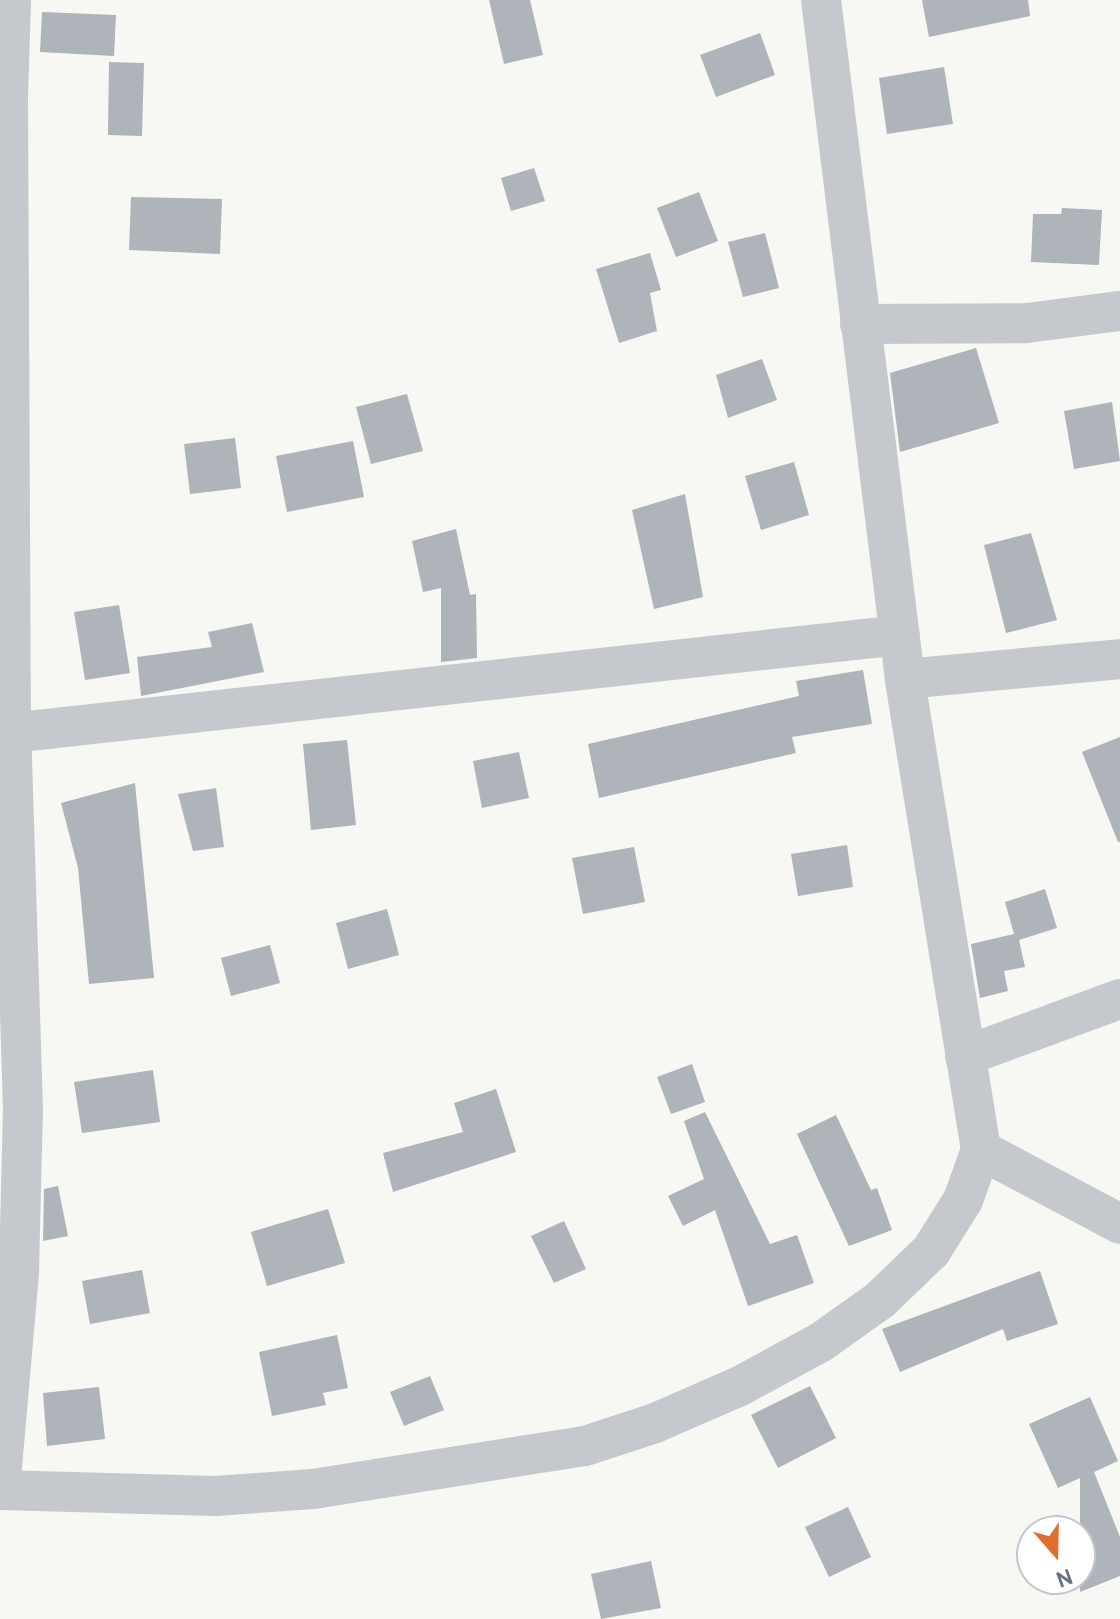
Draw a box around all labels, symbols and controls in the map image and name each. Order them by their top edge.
north arrow [1016,1515,1096,1595]
text: N [1052,1561,1076,1592]

